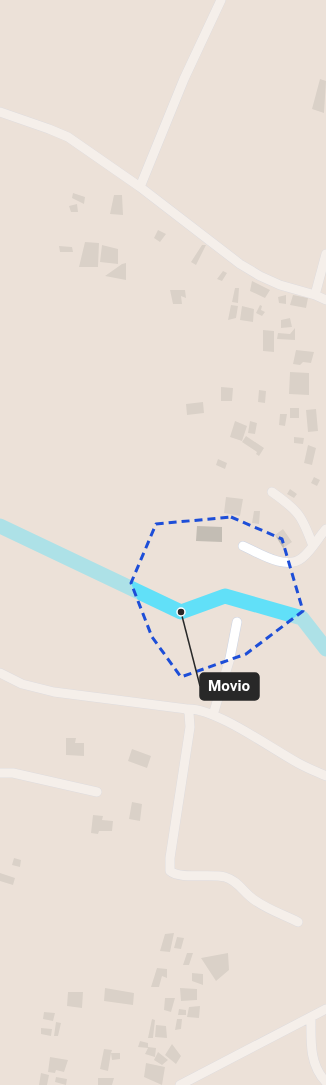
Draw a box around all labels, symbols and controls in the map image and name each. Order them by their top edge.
callout: Movio [200,673,259,700]
text: Movio [208,677,251,694]

